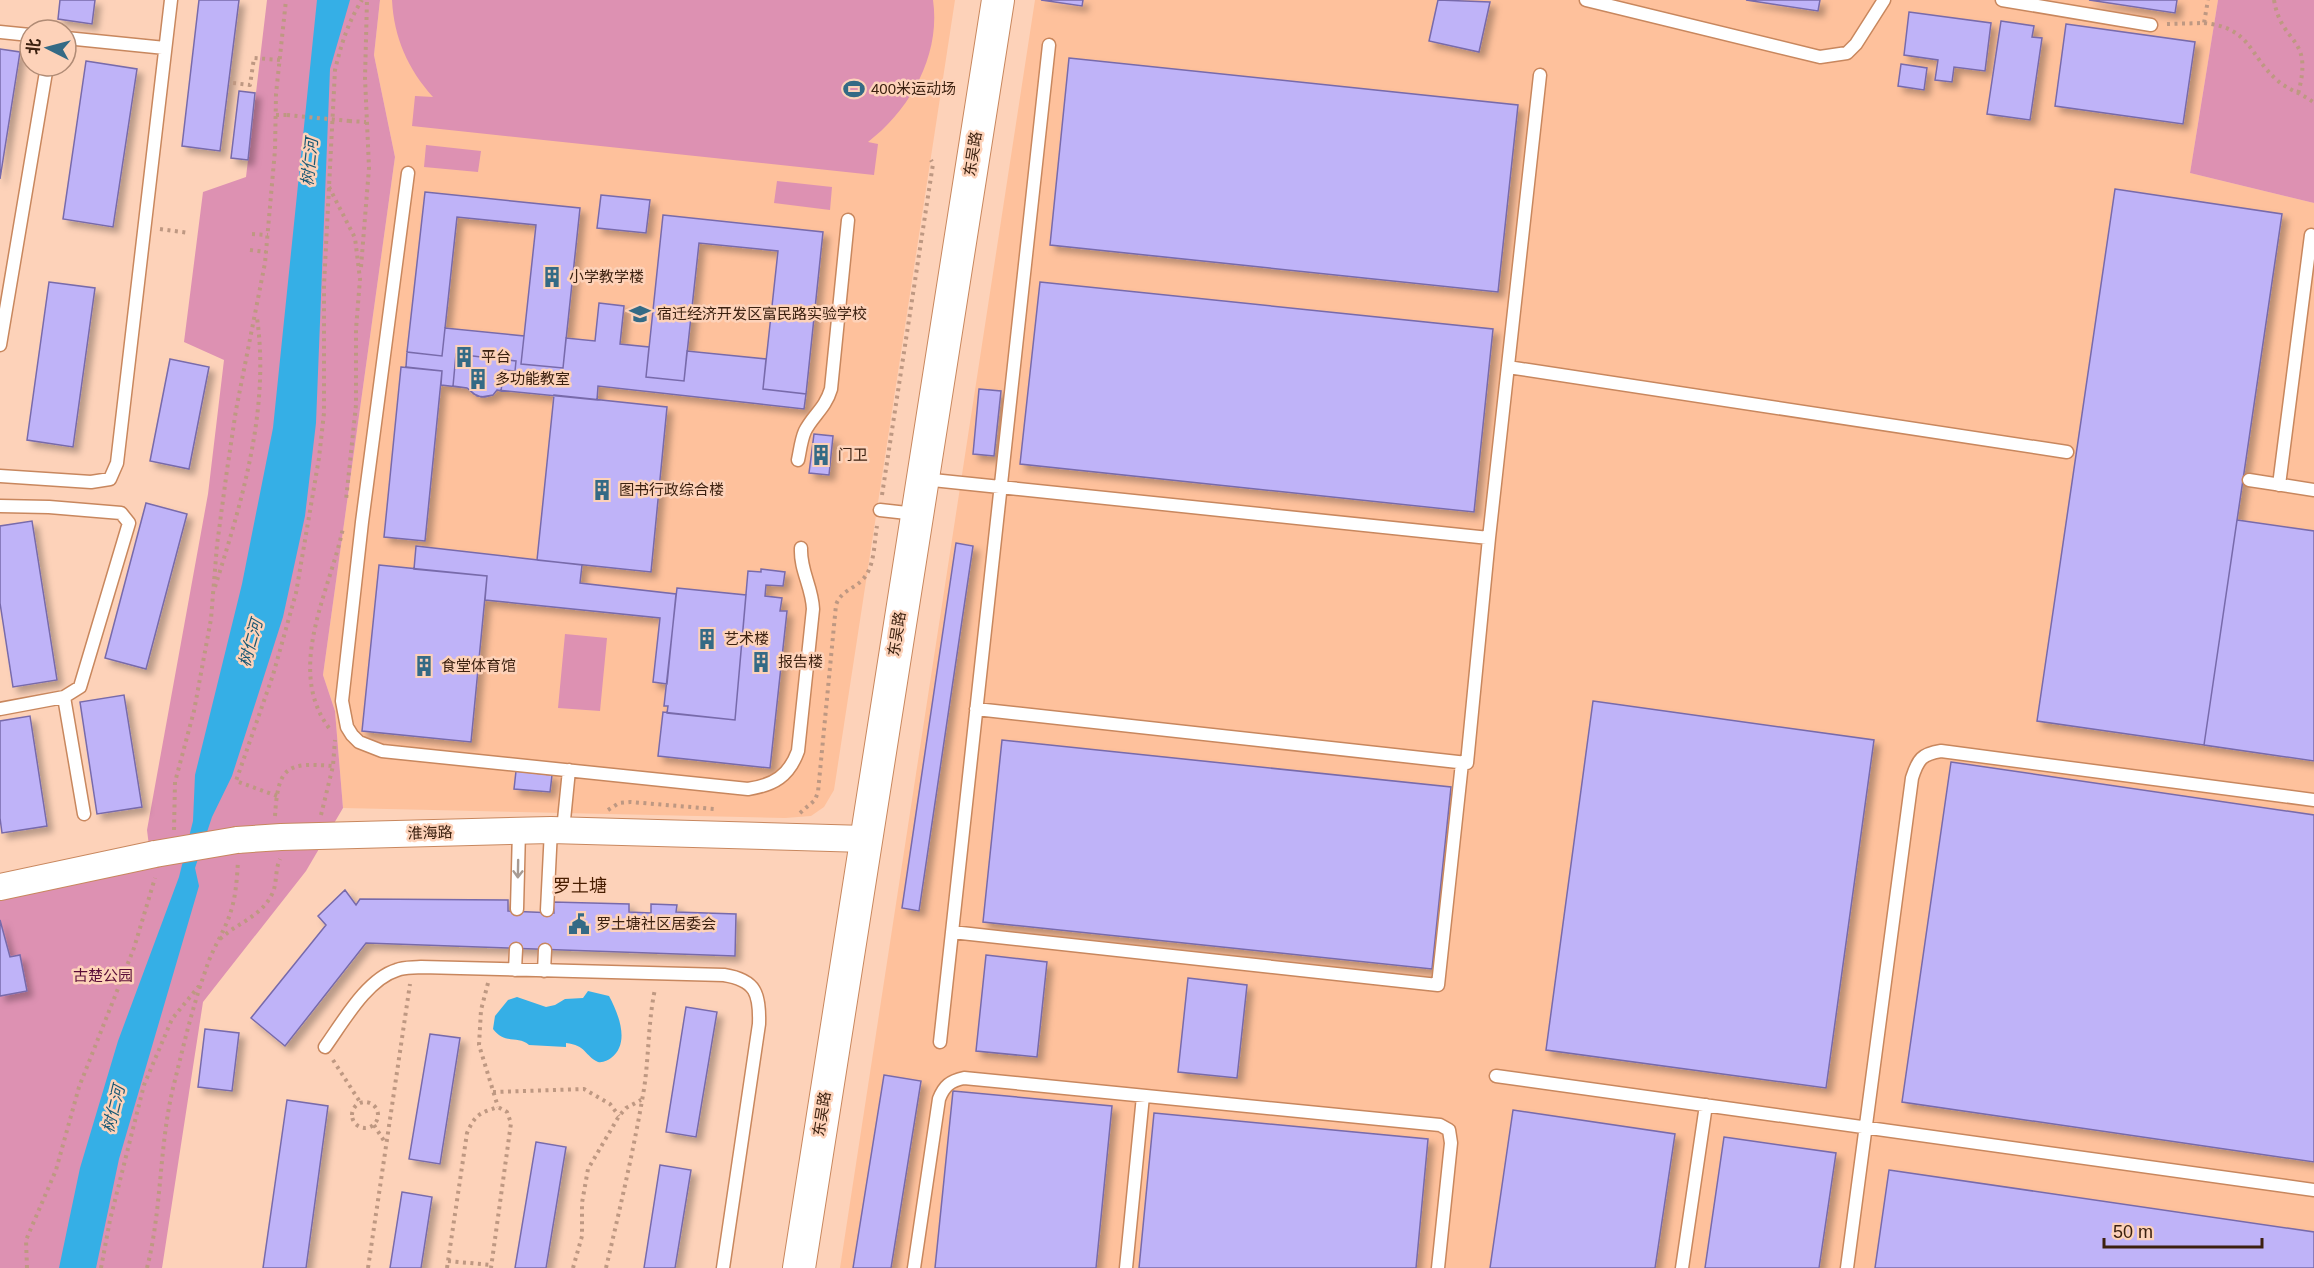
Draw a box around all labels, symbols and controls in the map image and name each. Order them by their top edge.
north arrow [18,18,78,78]
text: 北 [24,38,43,55]
sports icon: 400米运动场 [842,77,866,101]
place label: 400米运动场 [871,80,956,97]
street label: 东吴路 [961,130,984,177]
water label: 树仁河 [299,134,321,187]
building icon: 小学教学楼 [540,265,564,289]
place label: 小学教学楼 [569,268,644,285]
school or university icon: 宿迁经济开发区富民路实验学校 [628,302,652,326]
place label: 宿迁经济开发区富民路实验学校 [657,305,867,322]
building icon: 平台 [452,345,476,369]
place label: 平台 [481,348,511,365]
building icon: 多功能教室 [466,367,490,391]
place label: 多功能教室 [495,370,570,387]
building icon: 门卫 [809,443,833,467]
place label: 门卫 [838,446,868,463]
building icon: 图书行政综合楼 [590,478,614,502]
place label: 图书行政综合楼 [619,481,724,498]
street label: 东吴路 [885,610,908,657]
water label: 树仁河 [236,615,266,669]
building icon: 艺术楼 [695,627,719,651]
place label: 艺术楼 [724,630,769,647]
building icon: 报告楼 [749,650,773,674]
place label: 报告楼 [778,653,823,670]
building icon: 食堂体育馆 [412,654,436,678]
place label: 食堂体育馆 [441,657,516,674]
street label: 淮海路 [407,823,453,842]
one-way arrow [512,859,523,879]
district label: 罗土塘 [553,876,607,896]
public building icon: 罗土塘社区居委会 [567,912,591,936]
place label: 罗土塘社区居委会 [596,915,716,932]
park label: 古楚公园 [73,967,133,984]
water label: 树仁河 [99,1081,128,1134]
street label: 东吴路 [810,1090,833,1137]
scale bar [2104,1211,2262,1249]
text: 50 m [2113,1222,2153,1242]

